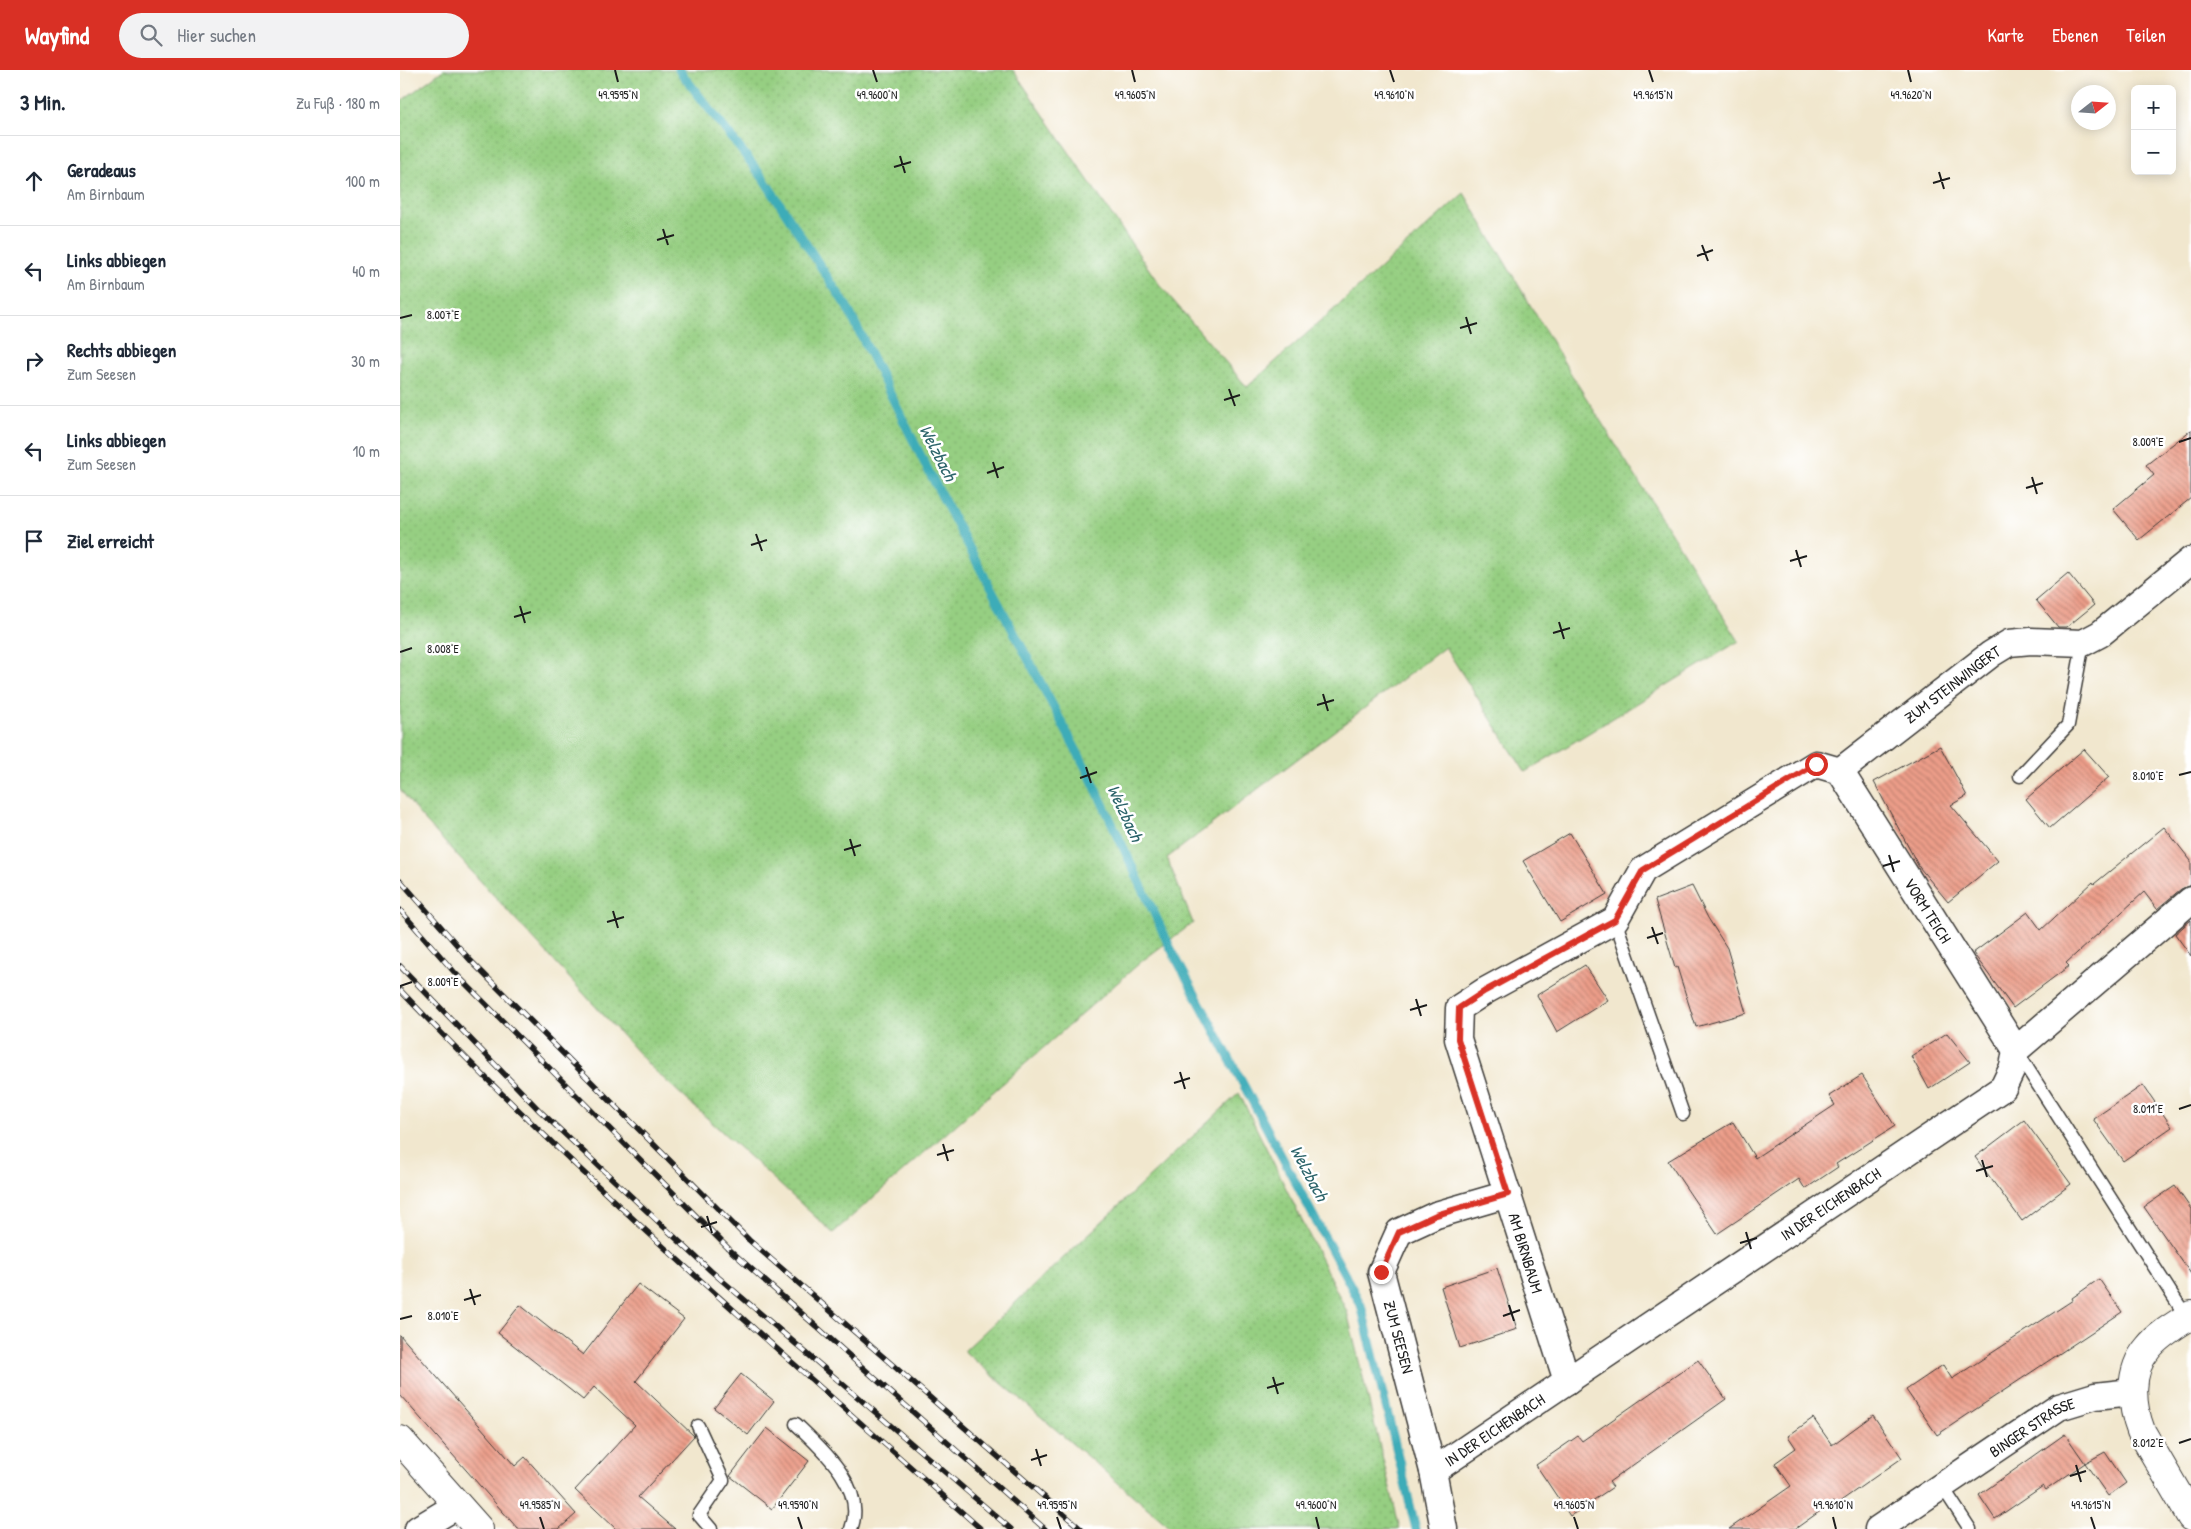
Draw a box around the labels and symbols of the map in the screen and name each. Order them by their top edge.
north arrow [2071,85,2116,130]
text: 49.9595°N [598,86,638,103]
text: 49.9600°N [857,86,897,103]
text: 49.9605°N [1115,86,1155,103]
text: 49.9610°N [1374,86,1414,103]
text: 49.9615°N [1633,86,1673,103]
text: 49.9620°N [1891,86,1931,103]
text: 8.007°E [427,306,460,323]
water label: Welzbach [914,420,964,486]
text: 8.009°E [2132,433,2164,450]
text: 8.008°E [427,640,460,657]
street label: ZUM STEINWINGERT [1900,640,2005,728]
route start [1805,753,1828,776]
text: 8.010°E [2133,767,2164,784]
water label: Welzbach [1101,780,1150,846]
street label: VORM TEICH [1899,874,1957,947]
text: 8.009°E [427,973,459,990]
text: 8.011°E [2133,1100,2164,1117]
water label: Welzbach [1284,1141,1335,1206]
street label: IN DER EICHENBACH [1776,1162,1885,1245]
street label: AM BIRNBAUM [1503,1210,1549,1296]
route end [1370,1261,1393,1284]
street label: ZUM SEESEN [1379,1298,1419,1376]
text: 8.010°E [428,1307,459,1324]
street label: IN DER EICHENBACH [1440,1388,1549,1471]
street label: BINGER STRASSE [1985,1392,2077,1462]
text: 8.012°E [2132,1434,2164,1451]
text: 49.9585°N [520,1496,560,1513]
text: 49.9590°N [778,1496,818,1513]
text: 49.9595°N [1037,1496,1077,1513]
text: 49.9600°N [1296,1496,1336,1513]
text: 49.9605°N [1554,1496,1594,1513]
text: 49.9610°N [1813,1496,1853,1513]
text: 49.9615°N [2071,1496,2111,1513]

